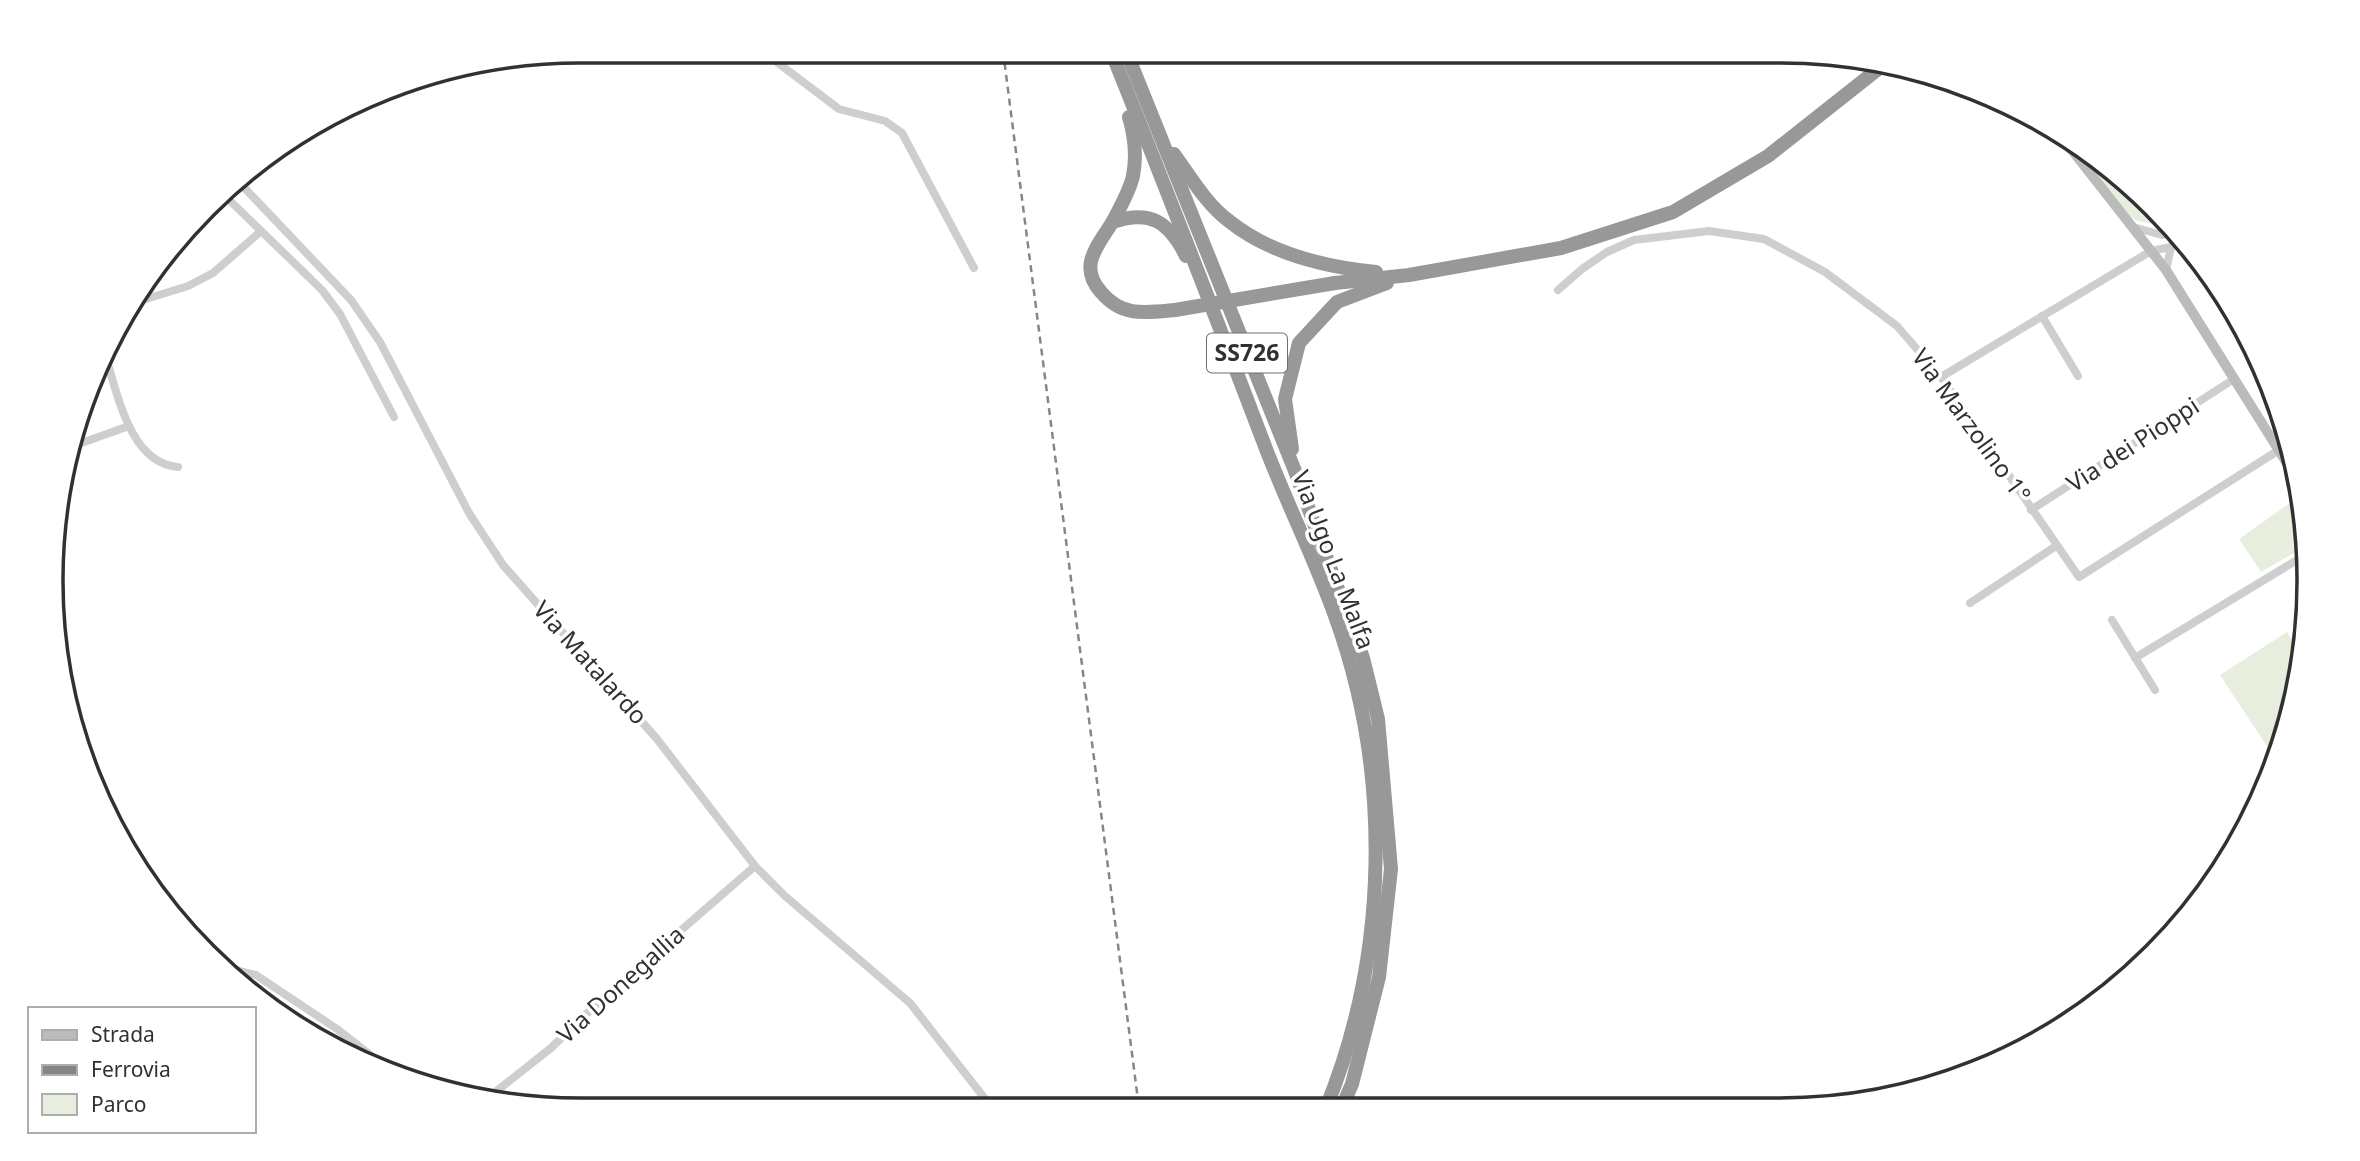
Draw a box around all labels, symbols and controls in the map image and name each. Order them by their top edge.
road number: SS726 [1207,334,1287,372]
street label: Via Marzolino 1° [1905,341,2039,509]
street label: Via dei Pioppi [2059,389,2205,499]
street label: Via Ugo La Malfa [1285,465,1384,654]
street label: Via Matalardo [527,593,656,731]
street label: Via Donegallia [549,918,691,1050]
legend [28,1007,256,1133]
text: Strada [91,1020,155,1048]
text: Ferrovia [91,1055,171,1083]
text: Parco [91,1090,147,1118]

